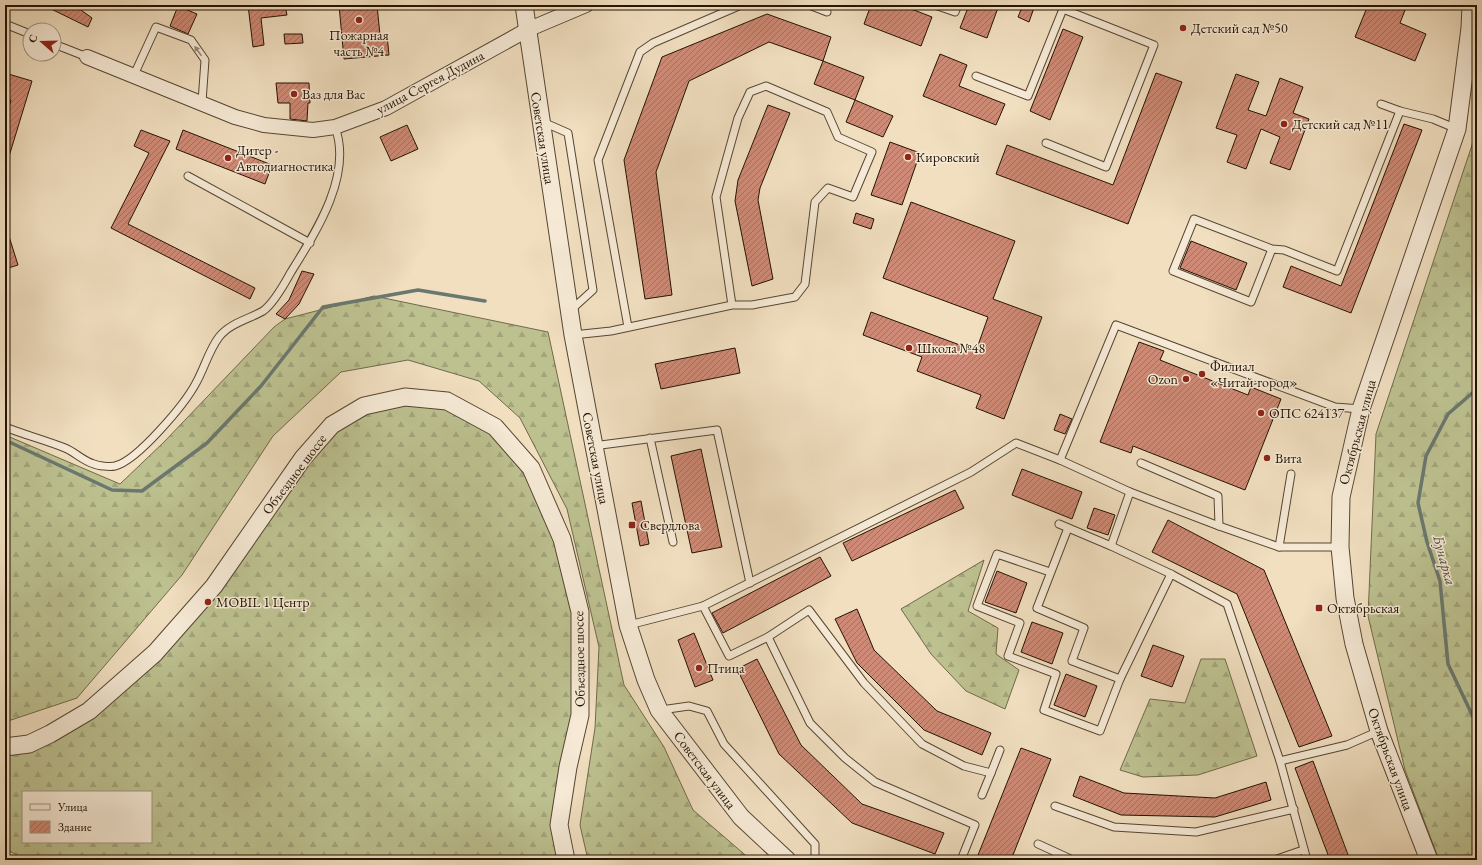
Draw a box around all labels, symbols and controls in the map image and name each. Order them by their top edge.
marker: Пожарная часть №4 [354,15,364,25]
place label: Детский сад №50 [1191,19,1288,37]
north arrow [22,22,62,62]
marker: Детский сад №50 [1178,23,1188,33]
place label: Пожарная часть №4 [329,26,389,60]
text: С [25,32,41,45]
one-way arrow [194,46,202,57]
street label: улица Сергея Дудина [373,46,488,118]
place label: Ваз для Вас [302,85,366,103]
marker: Ваз для Вас [289,89,299,99]
street label: Советская улица [527,91,559,186]
place label: Детский сад №11 [1292,115,1389,133]
marker: Детский сад №11 [1279,119,1289,129]
place label: Дитер - Автодиагностика [235,141,334,175]
place label: Кировский [916,148,980,166]
marker: Кировский [903,152,913,162]
marker: Дитер - Автодиагностика [223,153,233,163]
place label: Школа №48 [917,339,985,357]
marker: Школа №48 [904,343,914,353]
place label: Филиал «Читай-город» [1210,357,1298,391]
marker: Филиал «Читай-город» [1197,369,1207,379]
place label: Ozon [1148,370,1179,388]
marker: Ozon [1181,374,1191,384]
street label: Октябрьская улица [1334,377,1380,486]
place label: ОПС 624137 [1269,404,1345,422]
marker: ОПС 624137 [1256,408,1266,418]
street label: Советская улица [578,410,614,506]
street label: Объездное шоссе [258,430,331,518]
place label: Вита [1275,449,1302,467]
marker: Вита [1262,453,1272,463]
place label: Свердлова [640,516,700,534]
marker: Свердлова [627,520,637,530]
water label: Бунарка [1429,532,1461,587]
place label: MOBIL 1 Центр [216,593,309,611]
marker: MOBIL 1 Центр [203,597,213,607]
place label: Октябрьская [1327,599,1399,617]
marker: Октябрьская [1314,603,1324,613]
street label: Объездное шоссе [569,610,589,707]
place label: Птица [707,659,745,677]
marker: Птица [694,663,704,673]
street label: Октябрьская улица [1364,705,1418,813]
street label: Советская улица [670,727,741,813]
legend [22,791,152,843]
text: Улица [57,799,88,815]
text: Здание [58,819,92,835]

